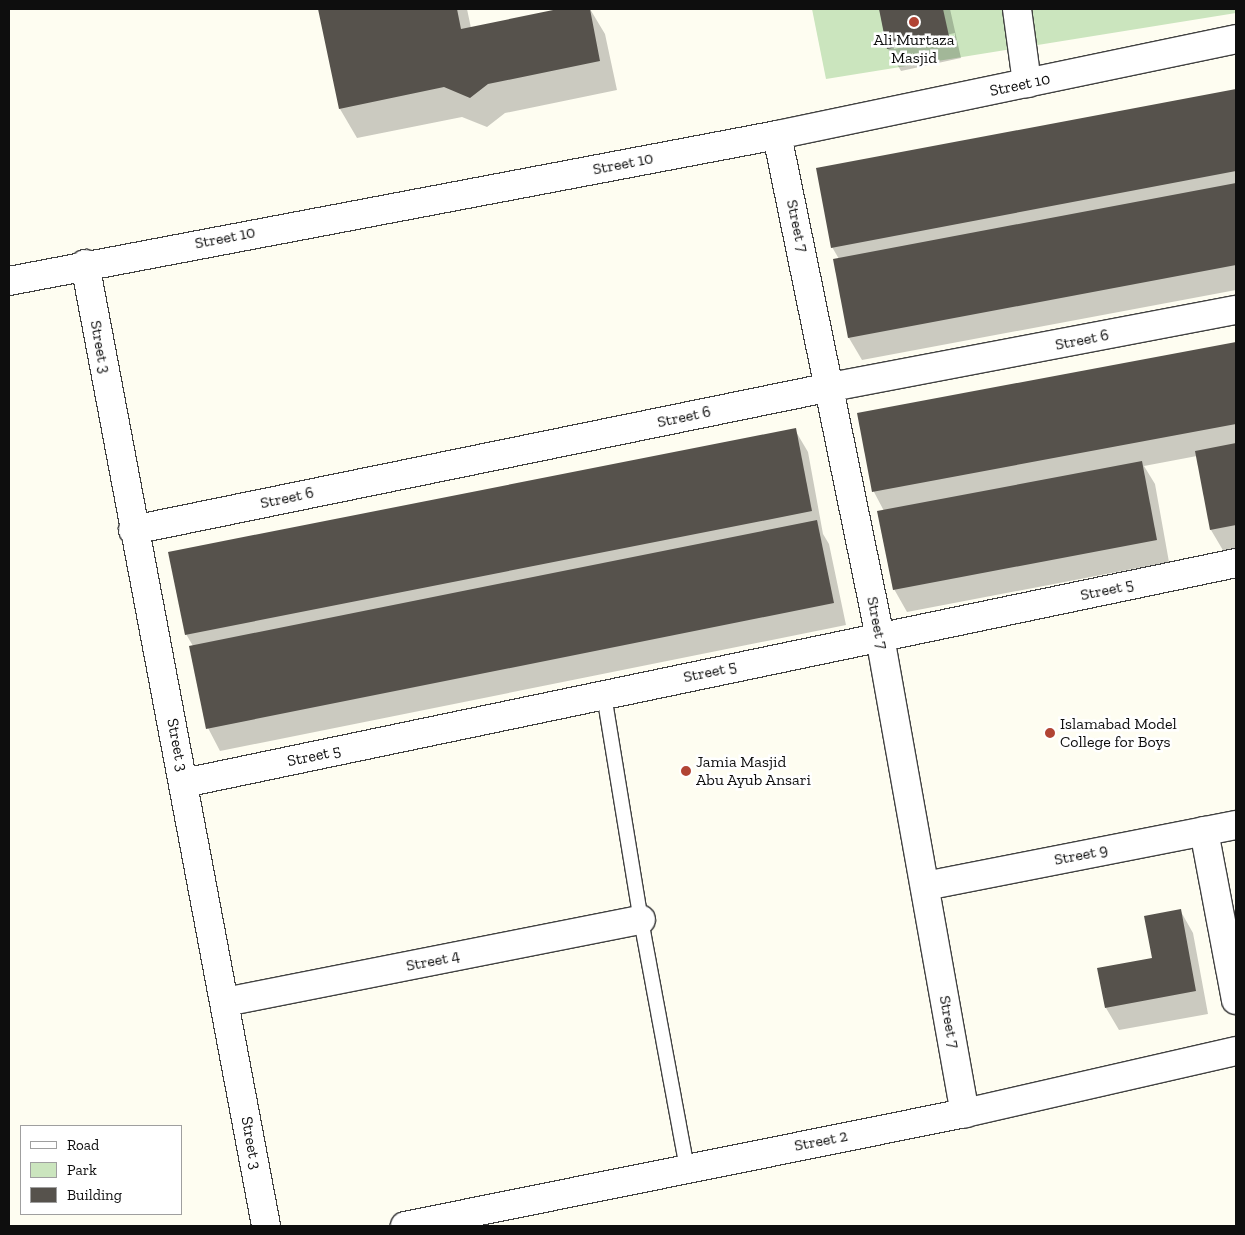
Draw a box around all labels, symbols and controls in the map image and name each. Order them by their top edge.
marker: Ali Murtaza Masjid [908,16,920,28]
place label: Ali Murtaza Masjid [873,30,955,68]
street label: Street 10 [988,69,1052,101]
street label: Street 10 [591,149,655,179]
street label: Street 7 [782,198,812,254]
street label: Street 10 [193,223,257,253]
street label: Street 3 [86,319,114,375]
street label: Street 6 [1054,325,1110,355]
street label: Street 6 [655,402,713,432]
street label: Street 6 [258,483,316,513]
street label: Street 5 [1079,575,1135,605]
street label: Street 7 [862,595,892,651]
street label: Street 5 [682,657,738,687]
place label: Islamabad Model College for Boys [1060,714,1177,752]
street label: Street 3 [162,717,192,773]
marker: Islamabad Model College for Boys [1044,727,1056,739]
street label: Street 5 [286,741,342,771]
place label: Jamia Masjid Abu Ayub Ansari [696,752,812,790]
marker: Jamia Masjid Abu Ayub Ansari [680,765,692,777]
street label: Street 9 [1053,840,1109,870]
street label: Street 4 [404,946,462,976]
street label: Street 7 [935,994,963,1050]
street label: Street 3 [237,1115,265,1171]
legend [20,1125,182,1215]
street label: Street 2 [793,1126,849,1156]
text: Road [67,1136,99,1154]
text: Park [67,1161,97,1179]
text: Building [67,1186,122,1204]

